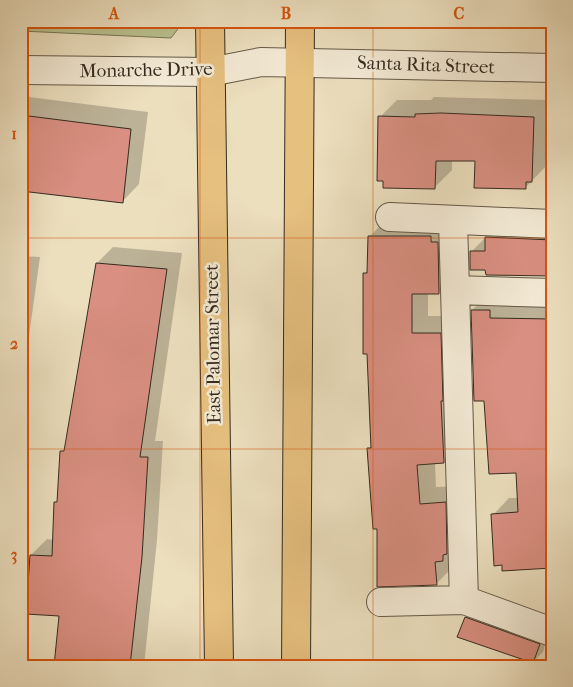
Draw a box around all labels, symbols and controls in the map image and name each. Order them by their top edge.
text: A [108,4,120,23]
text: B [281,4,291,23]
text: C [454,4,465,23]
street label: Santa Rita Street [357,52,496,78]
street label: Monarche Drive [79,58,213,82]
text: 1 [11,124,17,143]
street label: East Palomar Street [201,264,225,424]
text: 2 [10,334,18,353]
text: 3 [11,545,17,565]

